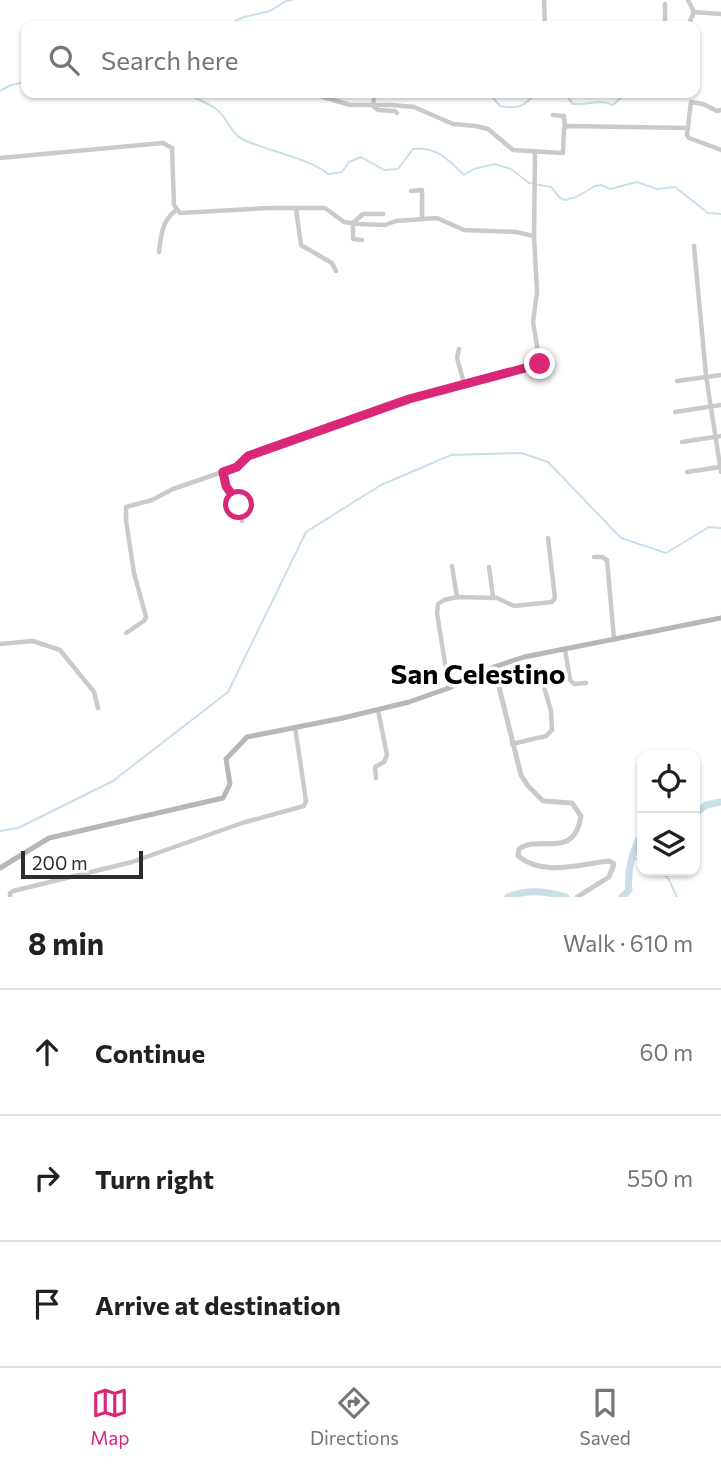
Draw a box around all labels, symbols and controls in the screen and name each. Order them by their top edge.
search box [21,21,700,98]
icon: search [45,41,83,79]
text: Search here [101,44,239,75]
route end [524,348,555,379]
route start [223,489,254,520]
district label: San Celestino [391,656,565,690]
map controls [637,750,700,876]
button: locate [637,750,700,813]
button: layers [637,813,700,876]
scale bar [21,848,144,880]
text: 200 m [32,851,88,874]
text: 8 min [28,924,104,961]
text: Walk · 610 m [563,929,693,957]
icon: ahead [28,1033,66,1071]
text: Continue [95,1037,205,1068]
text: 60 m [640,1038,693,1066]
icon: right [28,1159,66,1197]
text: Turn right [95,1163,214,1194]
text: 550 m [627,1164,693,1192]
icon: arrive [28,1285,66,1323]
text: Arrive at destination [95,1289,341,1320]
tab: Map [90,1384,129,1449]
tab: Directions [310,1384,399,1449]
tab: Saved [579,1384,631,1449]

